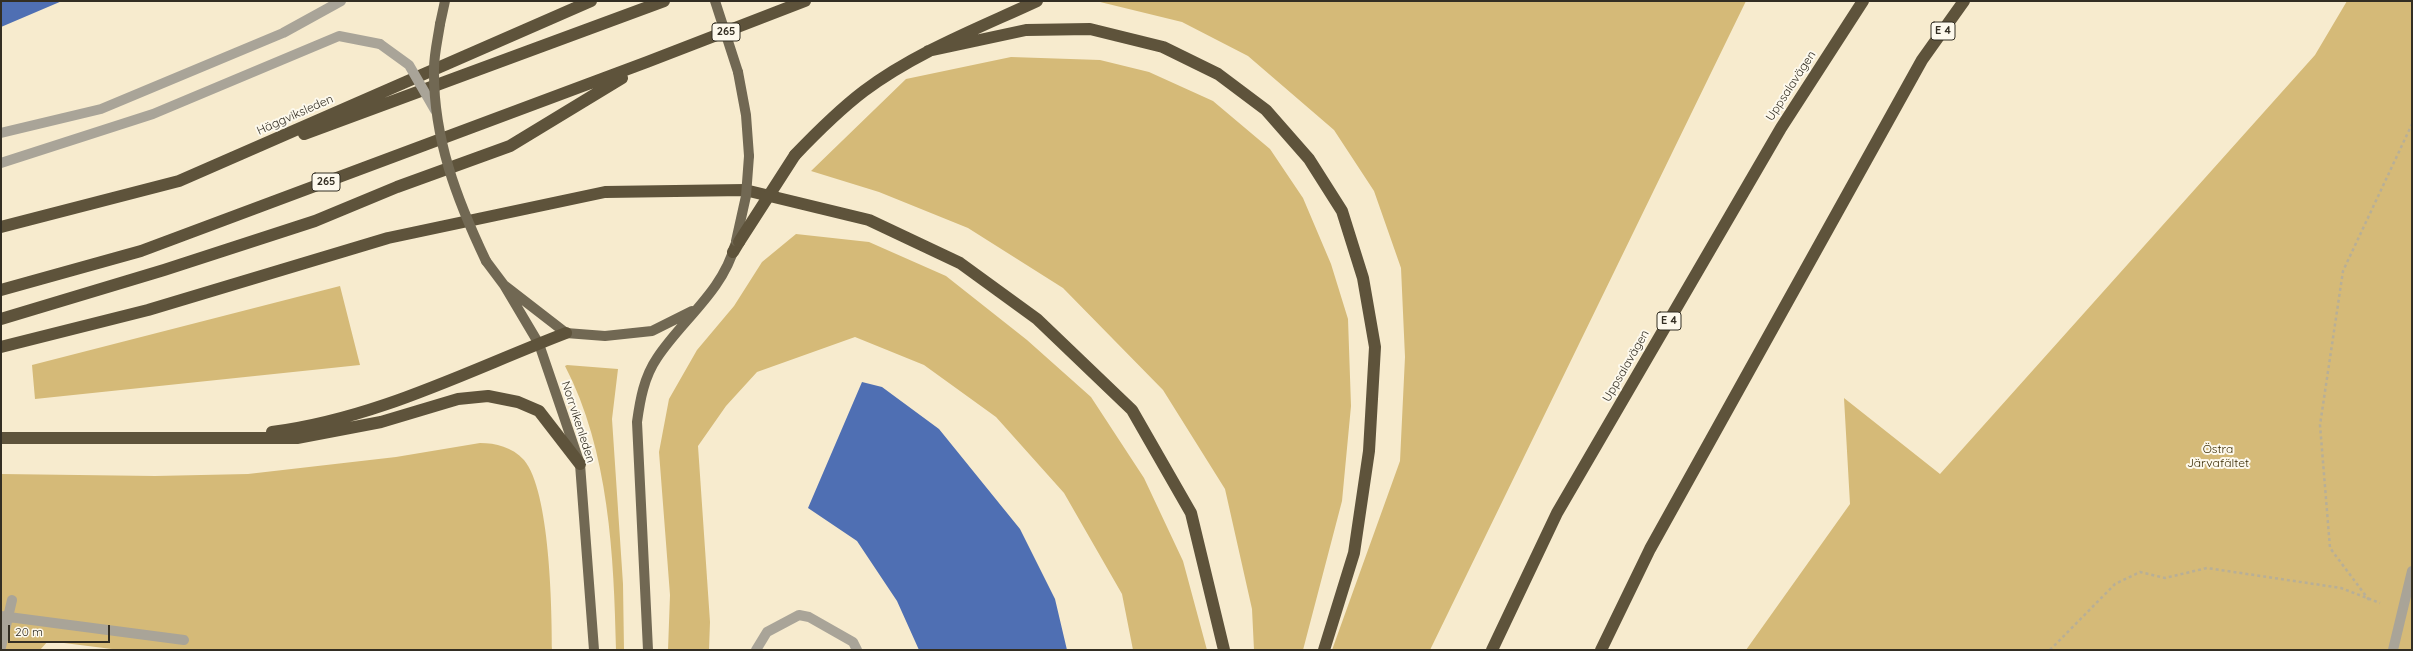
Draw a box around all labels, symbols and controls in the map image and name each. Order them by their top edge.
road number: E 4 [1931,22,1955,40]
road number: 265 [712,23,740,41]
street label: Uppsalavägen [1763,48,1819,124]
street label: Häggviksleden [255,92,335,138]
road number: 265 [312,173,340,191]
road number: E 4 [1657,312,1681,330]
street label: Uppsalavägen [1600,328,1652,404]
street label: Norrvikenleden [558,379,598,465]
park label: Östra Järvafältet [2187,442,2249,470]
scale bar [10,617,112,643]
text: 20 m [15,624,43,639]

